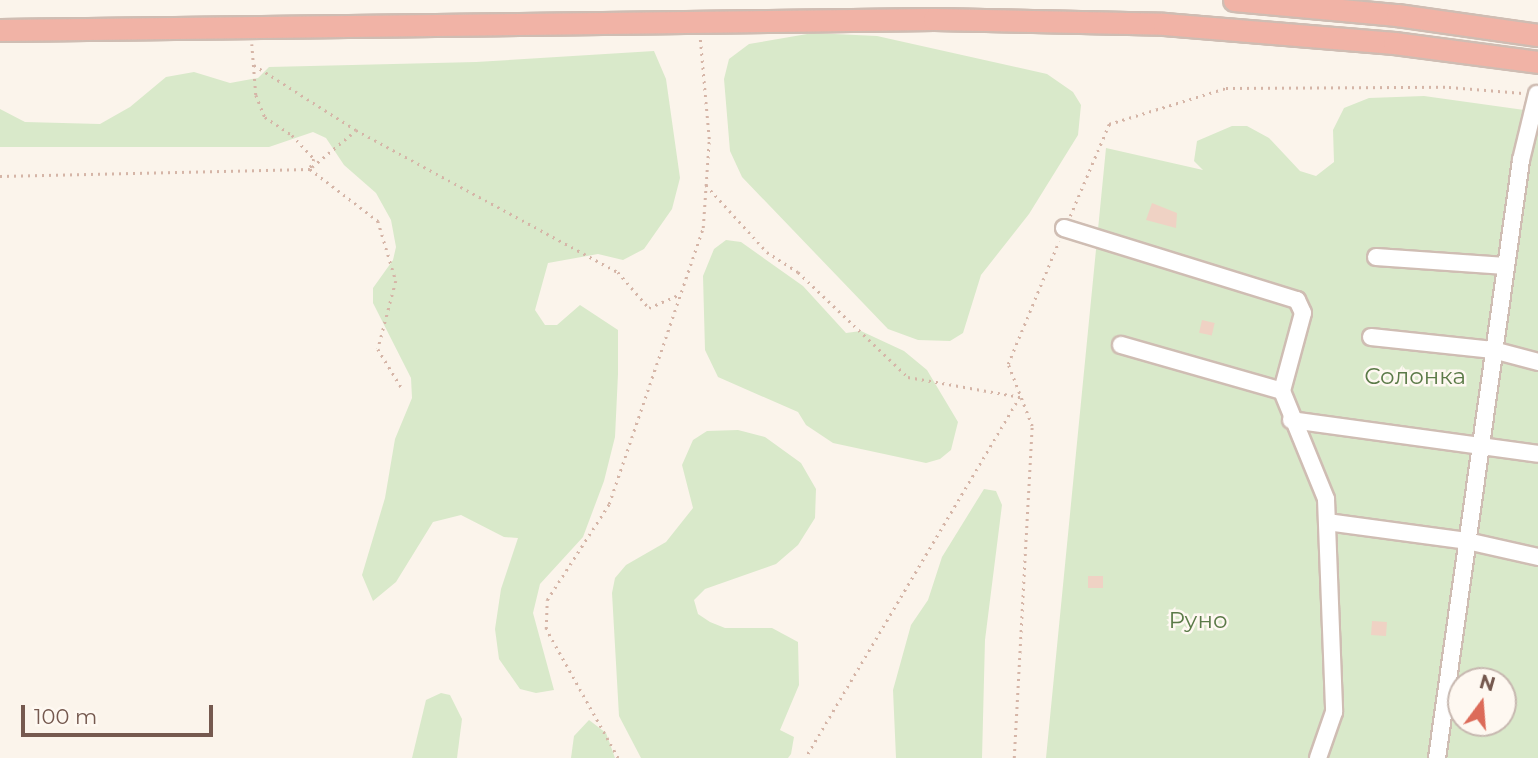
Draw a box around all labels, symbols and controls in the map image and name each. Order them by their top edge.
park label: Солонка [1364,362,1466,390]
park label: Руно [1168,606,1228,634]
north arrow [1447,667,1517,737]
text: N [1477,670,1498,696]
scale bar [24,692,217,736]
text: 100 m [34,704,97,729]

